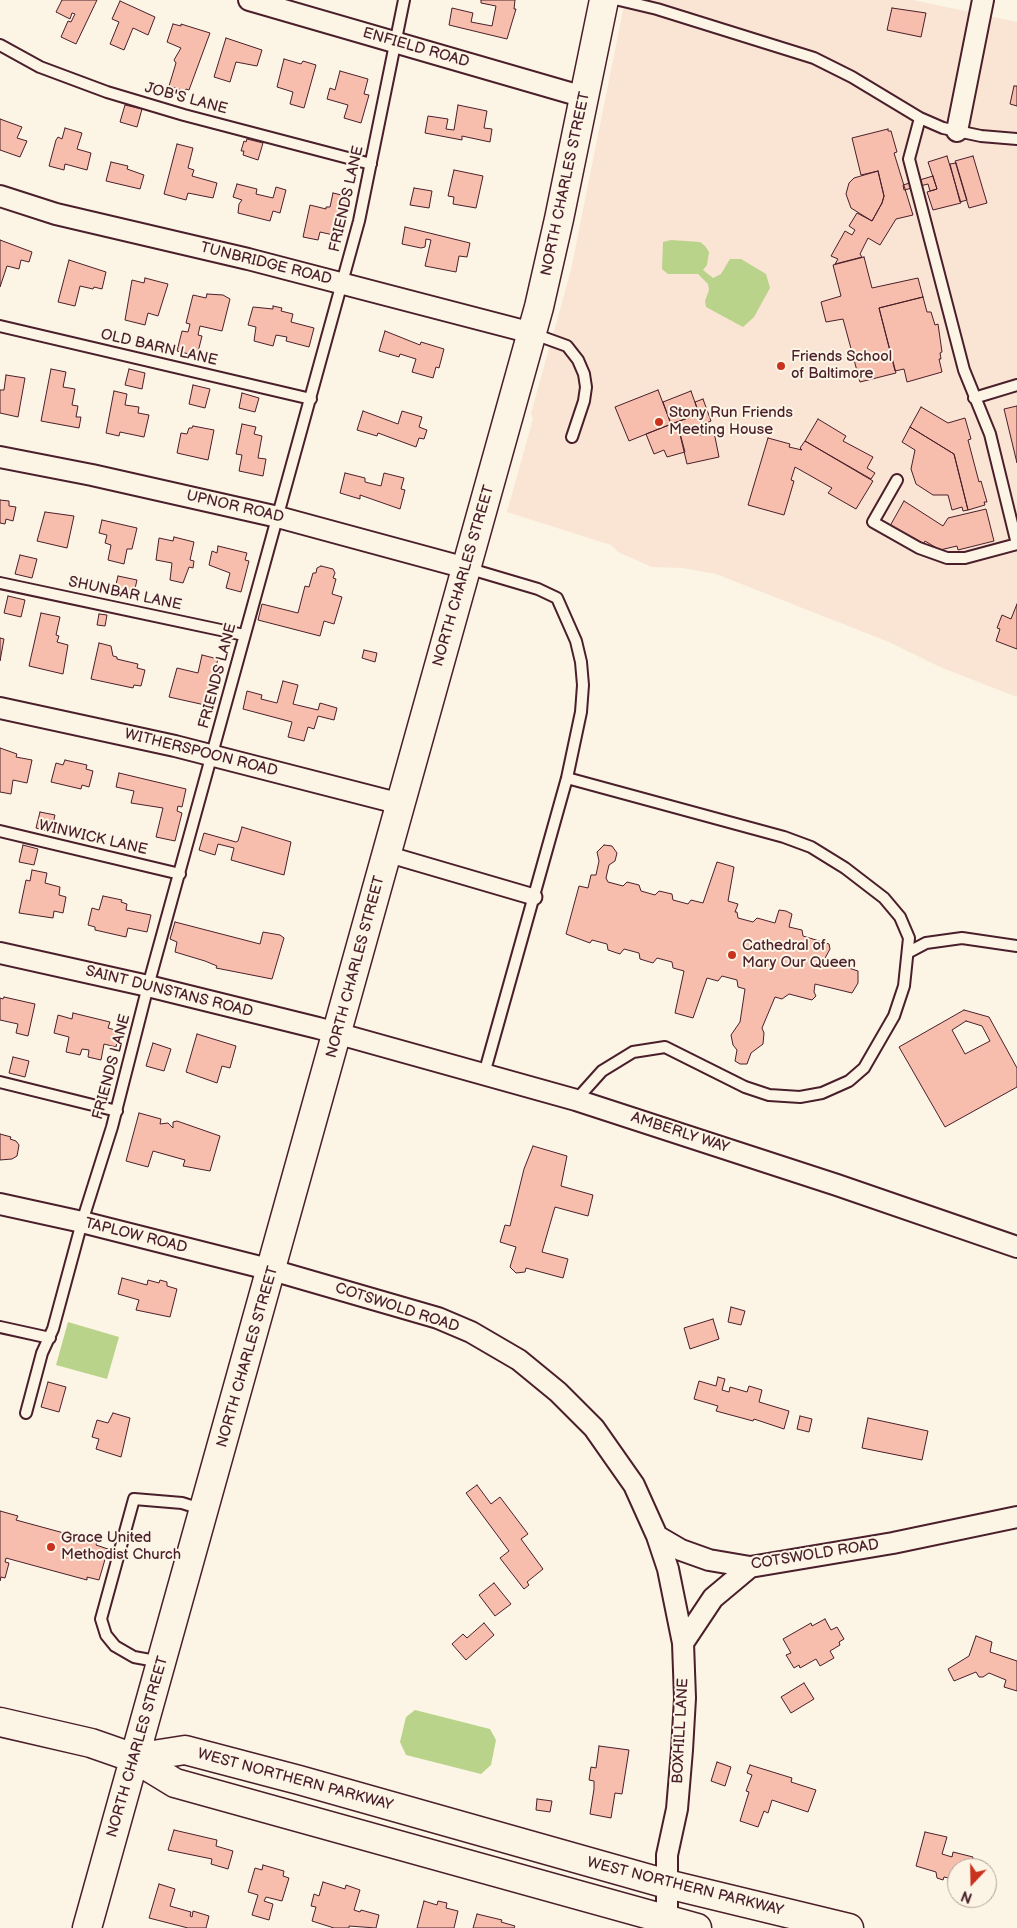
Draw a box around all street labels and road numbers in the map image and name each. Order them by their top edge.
street label: ENFIELD ROAD [361,24,471,72]
street label: JOB'S LANE [143,79,229,119]
street label: NORTH CHARLES STREET [538,90,594,278]
street label: FRIENDS LANE [326,144,368,254]
street label: TUNBRIDGE ROAD [199,239,333,289]
street label: OLD BARN LANE [99,326,219,370]
street label: NORTH CHARLES STREET [429,483,499,669]
street label: UPNOR ROAD [184,487,286,527]
street label: SHUNBAR LANE [67,573,183,615]
street label: FRIENDS LANE [195,621,241,731]
street label: WITHERSPOON ROAD [123,725,279,781]
street label: WINWICK LANE [37,817,149,859]
street label: NORTH CHARLES STREET [323,874,389,1060]
street label: SAINT DUNSTANS ROAD [83,962,255,1022]
street label: FRIENDS LANE [89,1012,135,1122]
street label: AMBERLY WAY [629,1109,731,1157]
street label: TAPLOW ROAD [83,1215,189,1257]
street label: NORTH CHARLES STREET [213,1264,283,1450]
street label: COTSWOLD ROAD [333,1279,461,1337]
street label: COTSWOLD ROAD [750,1536,880,1574]
street label: NORTH CHARLES STREET [103,1654,173,1840]
street label: BOXHILL LANE [669,1678,693,1784]
street label: WEST NORTHERN PARKWAY [195,1745,395,1815]
street label: WEST NORTHERN PARKWAY [585,1854,785,1920]

